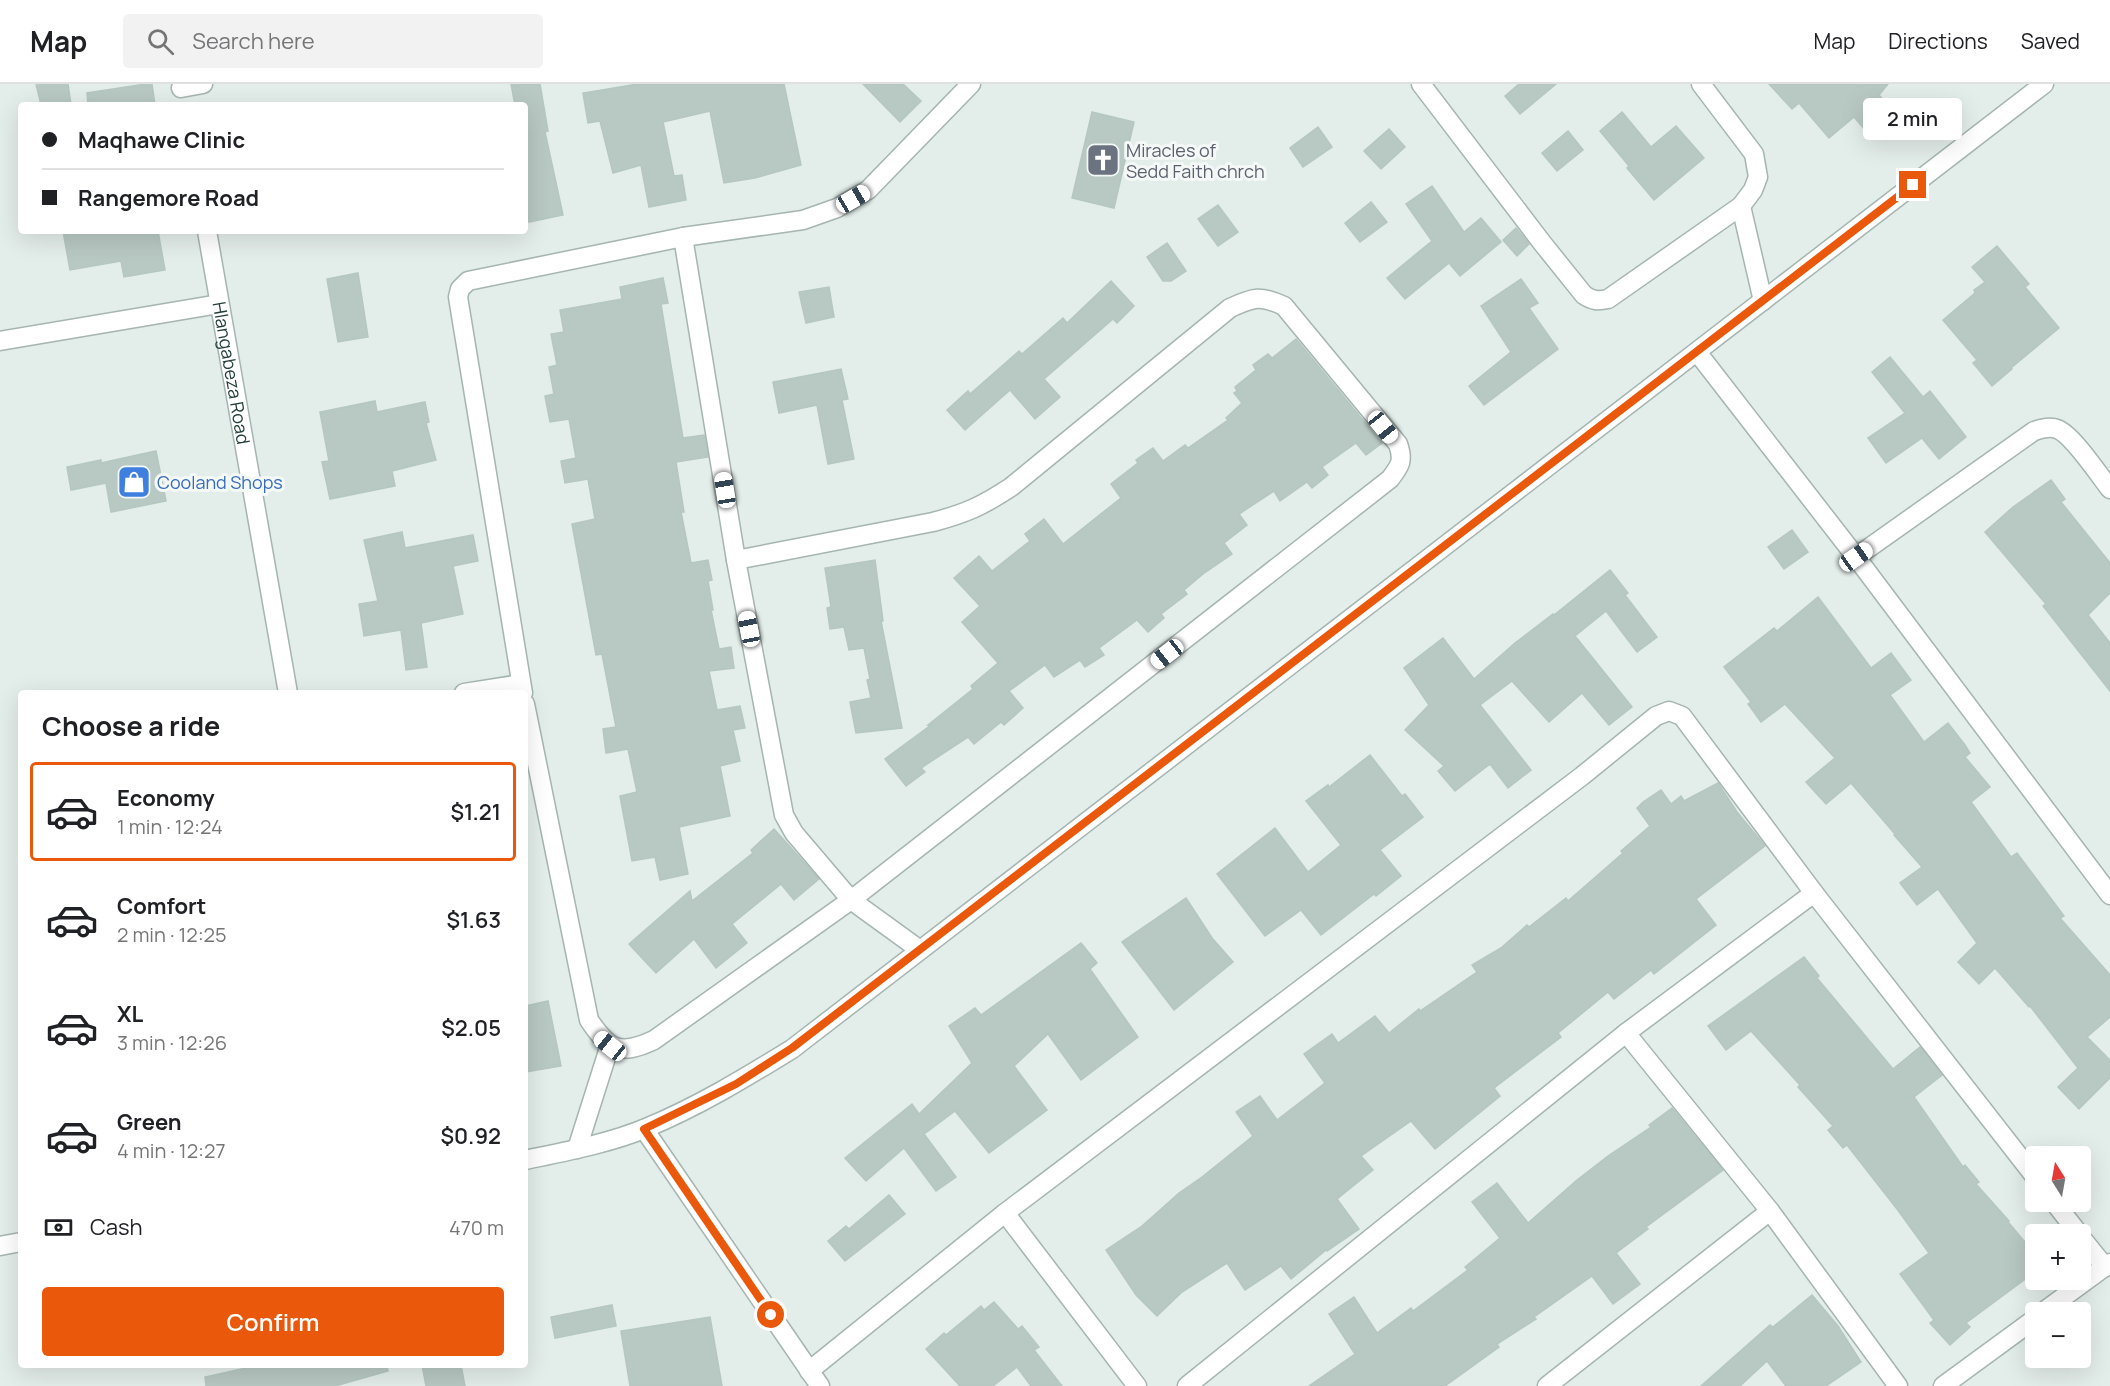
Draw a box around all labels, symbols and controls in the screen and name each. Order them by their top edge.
search box [123,14,543,68]
text: Map [30,22,87,60]
icon: search [144,25,177,58]
text: Search here [192,26,315,56]
text: Map [1814,27,1855,55]
text: Directions [1888,27,1988,55]
text: Saved [2021,27,2080,55]
callout: 2 min [1864,98,1962,140]
text: 2 min [1887,105,1938,132]
text: Maqhawe Clinic [78,125,245,155]
place label: Miracles of Sedd Faith chrch [1126,138,1265,183]
church icon: Miracles of Sedd Faith chrch [1085,142,1121,178]
route end [1899,171,1926,198]
car [833,182,873,216]
text: Rangemore Road [78,183,259,213]
street label: Hlangabeza Road [208,300,256,446]
car [1365,407,1401,447]
shop icon: Cooland Shops [116,464,152,500]
place label: Cooland Shops [157,470,283,494]
car [713,471,737,509]
car [1836,539,1876,575]
car [737,610,761,648]
car [1147,636,1187,672]
text: Choose a ride [42,707,220,744]
text: Economy [117,783,215,813]
icon: car [45,785,99,839]
text: $1.21 [451,797,501,827]
text: 1 min · 12:24 [117,813,223,840]
text: Comfort [117,891,206,921]
icon: car [45,893,99,947]
text: $1.63 [447,905,501,935]
text: 2 min · 12:25 [117,921,227,948]
text: XL [117,999,143,1029]
icon: car [45,1001,99,1055]
text: $2.05 [441,1013,501,1043]
car [590,1028,630,1064]
text: 3 min · 12:26 [117,1029,227,1056]
text: Green [117,1107,182,1137]
icon: car [45,1109,99,1163]
text: $0.92 [440,1121,501,1151]
text: 4 min · 12:27 [117,1137,225,1164]
north arrow [2025,1146,2091,1212]
map controls [2025,1146,2091,1368]
icon: cash [42,1211,75,1244]
text: Cash [90,1212,143,1242]
text: 470 m [449,1214,504,1241]
button: + [2025,1224,2091,1290]
button: Confirm [42,1287,504,1356]
route start [757,1301,784,1328]
button: − [2025,1302,2091,1368]

